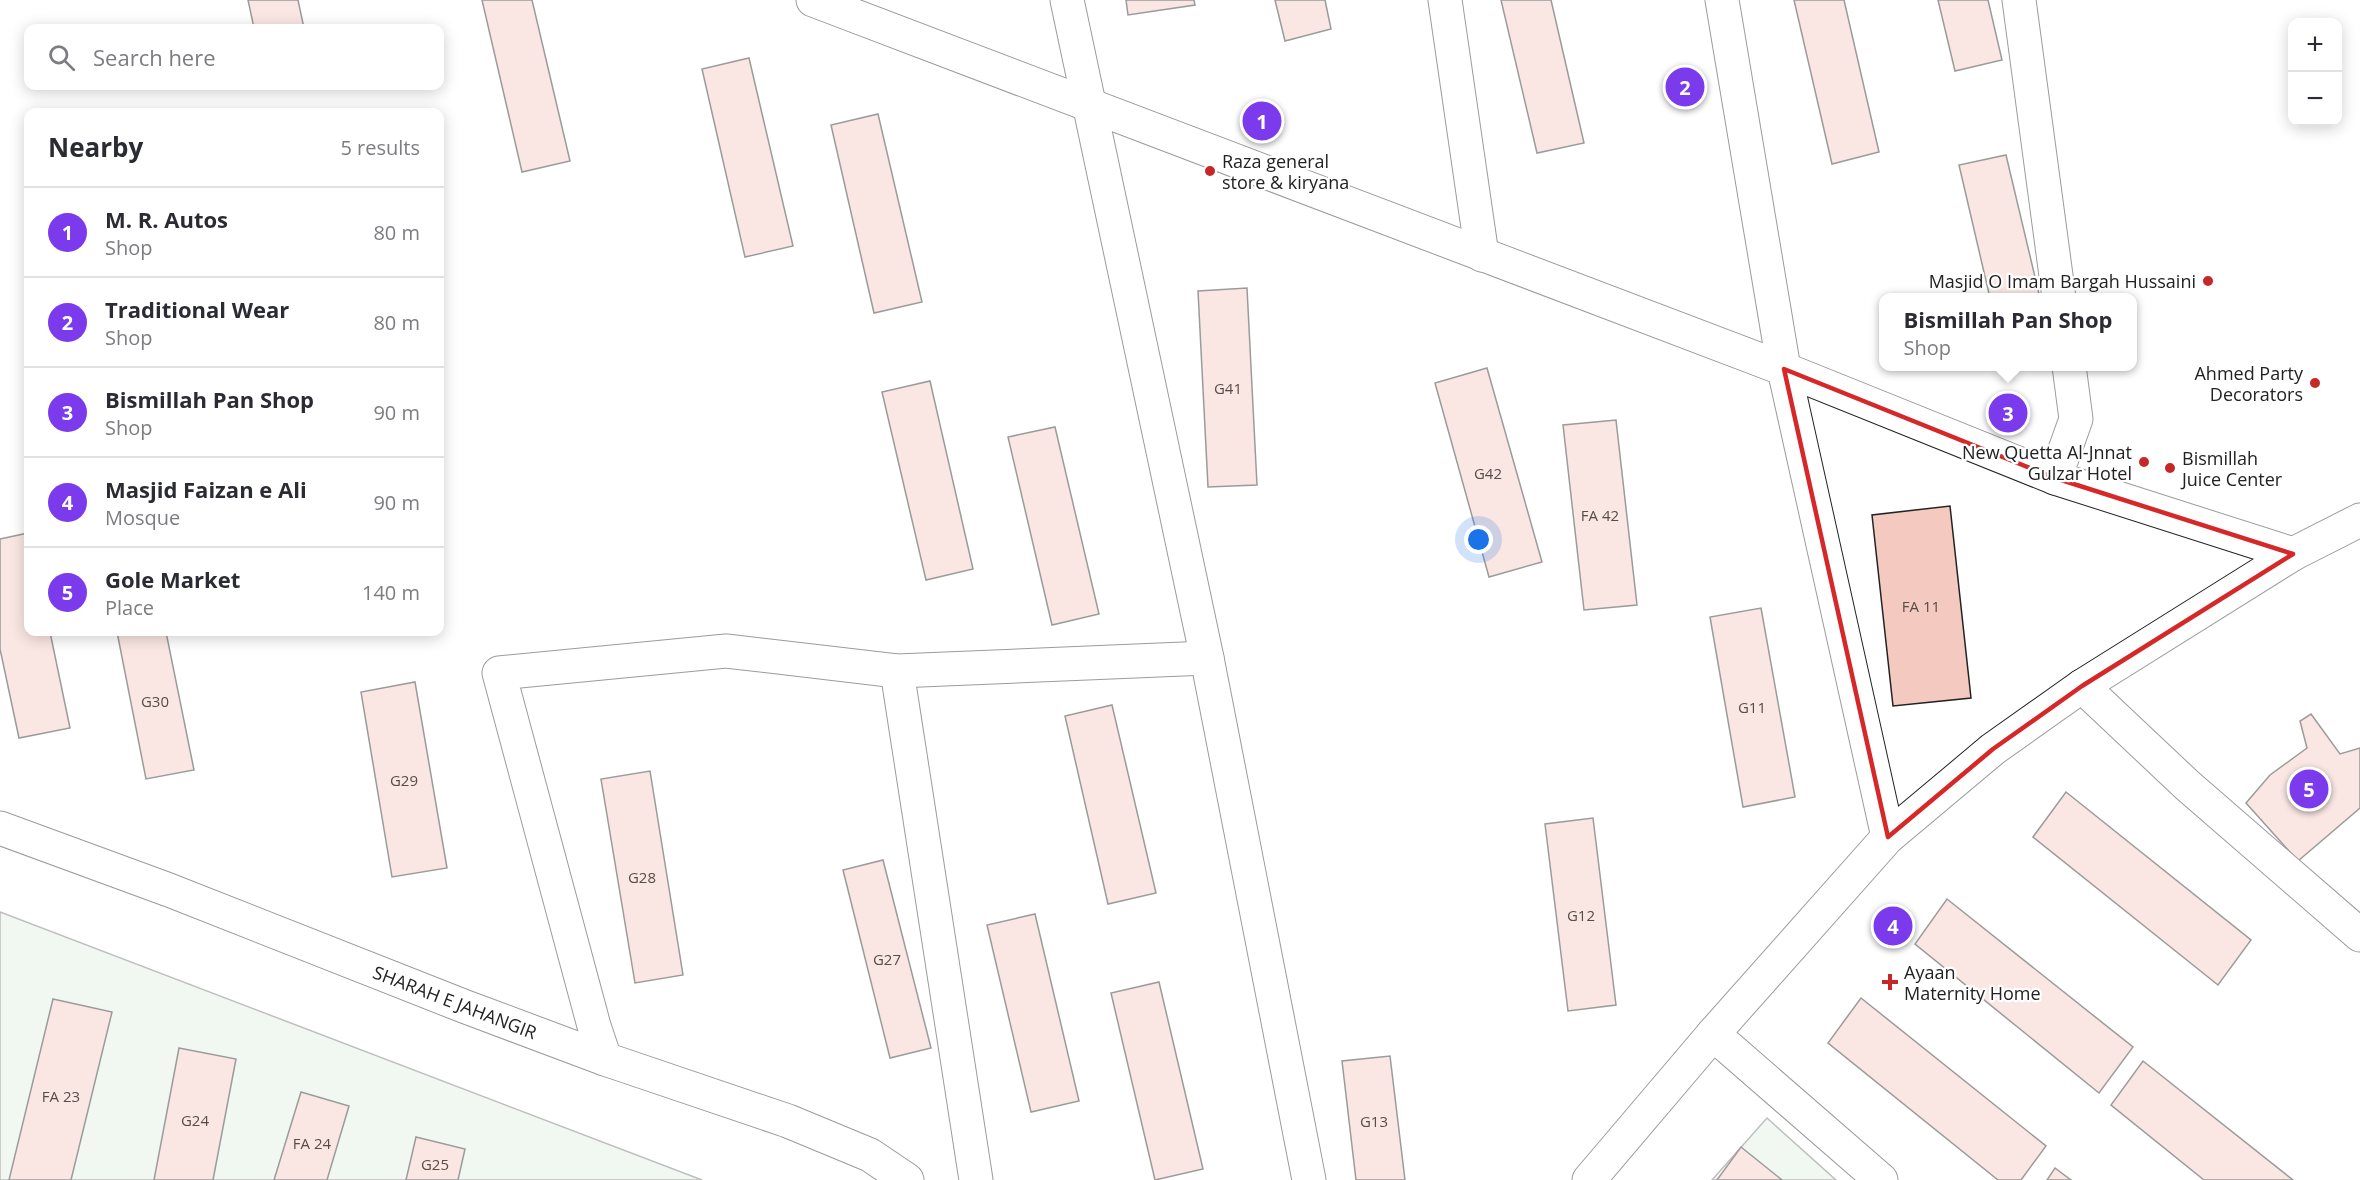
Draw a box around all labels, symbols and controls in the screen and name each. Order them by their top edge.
map controls [2288,18,2342,126]
button: + [2288,18,2342,72]
search box [24,24,444,90]
icon: search [45,41,78,74]
text: Search here [93,42,216,72]
pin: 2 [1666,64,1704,110]
button: − [2288,72,2342,126]
pin: 1 [1242,98,1282,144]
text: Nearby [48,129,143,165]
text: 5 results [340,134,420,161]
place label: Raza general store & kiryana [1222,149,1349,194]
marker: Raza general store & kiryana [1203,164,1217,178]
text: M. R. Autos [105,204,228,234]
text: 1 [62,219,73,246]
text: 80 m [373,219,420,246]
text: Shop [105,234,153,261]
place label: Masjid O Imam Bargah Hussaini [1929,269,2196,293]
marker: Masjid O Imam Bargah Hussaini [2201,274,2215,288]
popup [1879,293,2137,371]
text: Traditional Wear [105,294,289,324]
text: Bismillah Pan Shop [1903,304,2113,334]
text: 2 [62,309,73,336]
text: 80 m [373,309,420,336]
text: Shop [105,324,153,351]
text: Shop [1903,334,1951,361]
place label: Ahmed Party Decorators [2194,361,2304,406]
marker: Ahmed Party Decorators [2308,376,2322,390]
house number: G41 [1214,378,1242,398]
text: Bismillah Pan Shop [105,384,314,414]
pin: 3 [1988,390,2028,436]
text: 3 [62,399,73,426]
text: 90 m [373,399,420,426]
text: Shop [105,414,153,441]
place label: New Quetta Al-Jnnat Gulzar Hotel [1962,440,2132,485]
place label: Bismillah Juice Center [2180,446,2283,491]
marker: New Quetta Al-Jnnat Gulzar Hotel [2137,455,2151,469]
marker: Bismillah Juice Center [2163,461,2177,475]
house number: G42 [1474,463,1502,483]
text: Masjid Faizan e Ali [105,474,307,504]
text: 4 [62,489,73,516]
text: 90 m [373,489,420,516]
text: Mosque [105,504,180,531]
house number: FA 42 [1581,505,1619,525]
your location [1464,525,1493,554]
text: Gole Market [105,564,240,594]
text: 5 [62,579,73,606]
text: 140 m [362,579,420,606]
text: Place [105,594,154,621]
house number: FA 11 [1902,596,1940,616]
house number: G30 [141,691,169,711]
house number: G11 [1738,697,1766,717]
pin: 5 [2290,766,2328,812]
house number: G29 [390,770,418,790]
house number: G28 [628,867,656,887]
pin: 4 [1874,904,1912,948]
house number: G12 [1567,905,1595,925]
house number: G27 [873,949,901,969]
street label: SHARAH E JAHANGIR [370,960,540,1044]
place label: Ayaan Maternity Home [1904,960,2041,1005]
marker: Ayaan Maternity Home [1881,973,1899,991]
house number: FA 23 [42,1086,80,1106]
house number: G24 [181,1110,209,1130]
house number: G13 [1360,1111,1388,1131]
house number: FA 24 [293,1133,332,1153]
house number: G25 [421,1154,449,1174]

